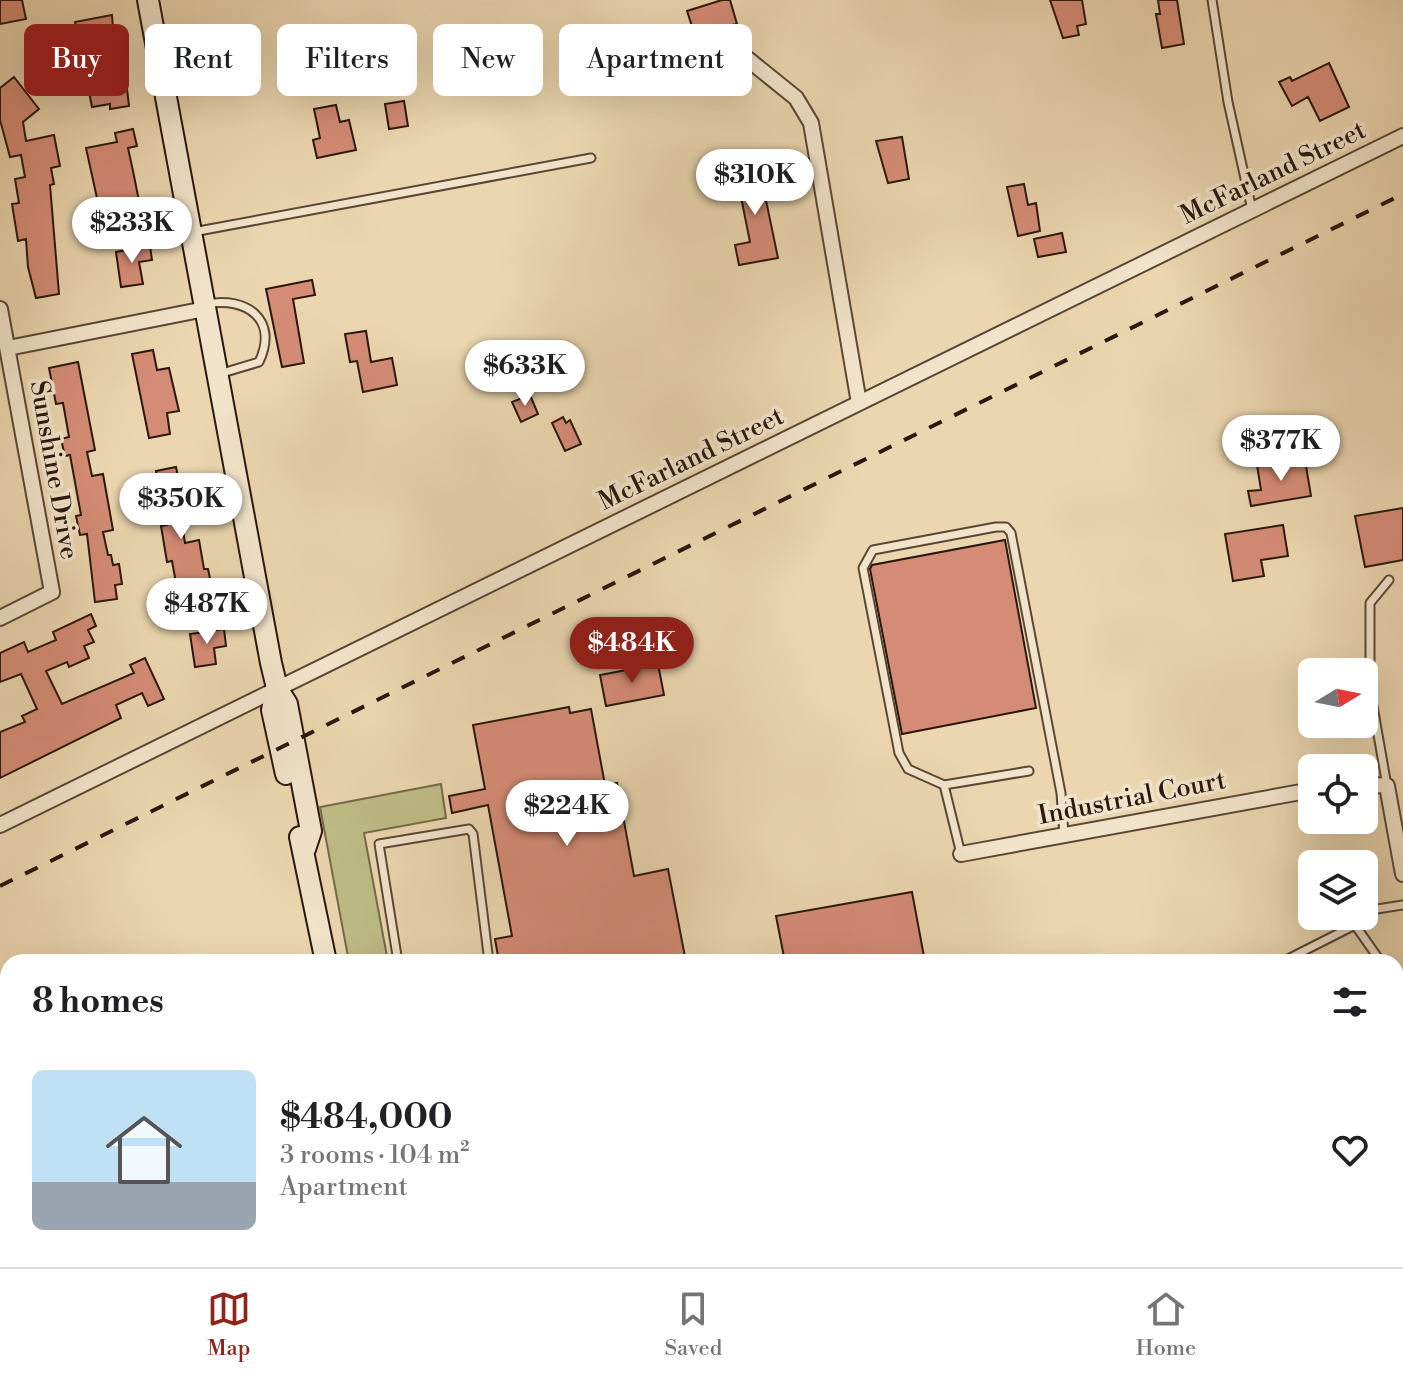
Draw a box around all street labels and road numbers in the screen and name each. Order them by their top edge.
street label: McFarland Street [1175,114,1371,232]
street label: Sunshine Drive [23,378,85,562]
street label: McFarland Street [593,400,789,518]
street label: Industrial Court [1035,764,1229,832]

